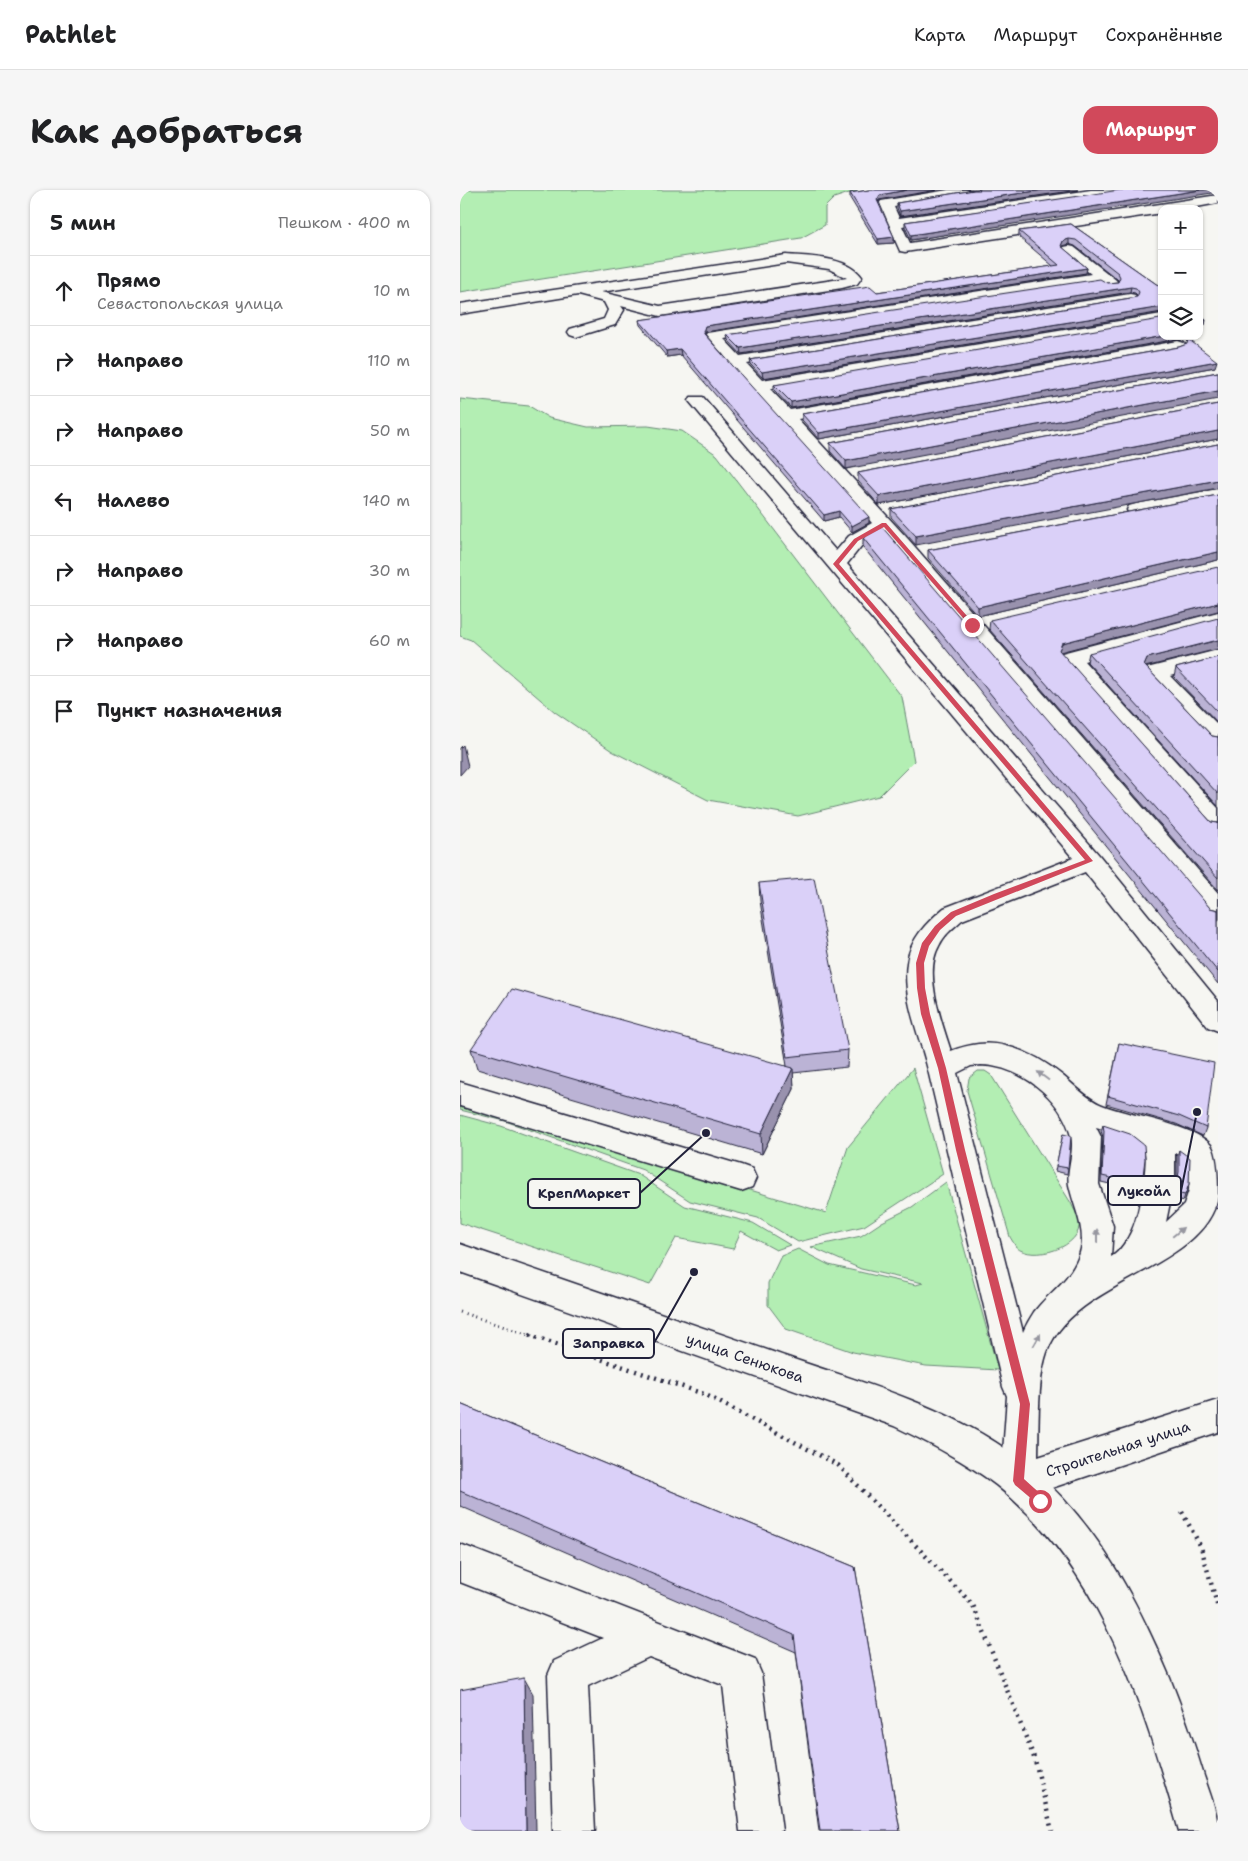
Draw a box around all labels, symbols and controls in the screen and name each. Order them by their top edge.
text: Pathlet [25,19,116,51]
text: Карта [914,23,965,47]
text: Маршрут [993,23,1077,47]
text: Сохранённые [1105,23,1223,47]
button: Маршрут [1083,106,1218,154]
text: Как добраться [30,107,303,154]
map controls [1158,205,1203,340]
button: + [1158,205,1203,250]
text: 5 мин [50,209,116,237]
text: Пешком · 400 m [278,212,410,233]
button: − [1158,250,1203,295]
text: Прямо [97,268,161,293]
icon: ahead [50,277,78,305]
text: 10 m [373,280,410,301]
text: Севастопольская улица [97,293,283,314]
button: layers [1158,295,1203,340]
icon: right [50,347,78,375]
text: Направо [97,348,183,373]
text: 110 m [367,350,410,371]
icon: right [50,417,78,445]
text: Направо [97,418,183,443]
text: 50 m [370,420,410,441]
icon: left [50,487,78,515]
text: Налево [97,488,170,513]
text: 140 m [363,490,410,511]
icon: right [50,557,78,585]
text: Направо [97,558,183,583]
text: 30 m [369,560,410,581]
route end [961,614,984,637]
icon: right [50,627,78,655]
text: Направо [97,628,183,653]
text: 60 m [369,630,410,651]
icon: arrive [50,697,78,725]
text: Пункт назначения [97,698,282,723]
one-way arrow [1037,1071,1050,1082]
callout: Лукойл [1108,1176,1181,1205]
callout: КрепМаркет [528,1179,640,1208]
text: Лукойл [1117,1182,1171,1200]
text: КрепМаркет [538,1184,631,1202]
one-way arrow [1171,1226,1183,1238]
one-way arrow [1093,1228,1101,1244]
street label: улица Сенюкова [683,1328,807,1388]
callout: Заправка [563,1329,654,1358]
one-way arrow [1033,1332,1041,1347]
text: Заправка [573,1334,645,1352]
street label: Строительная улица [1043,1416,1193,1482]
route start [1029,1490,1052,1513]

